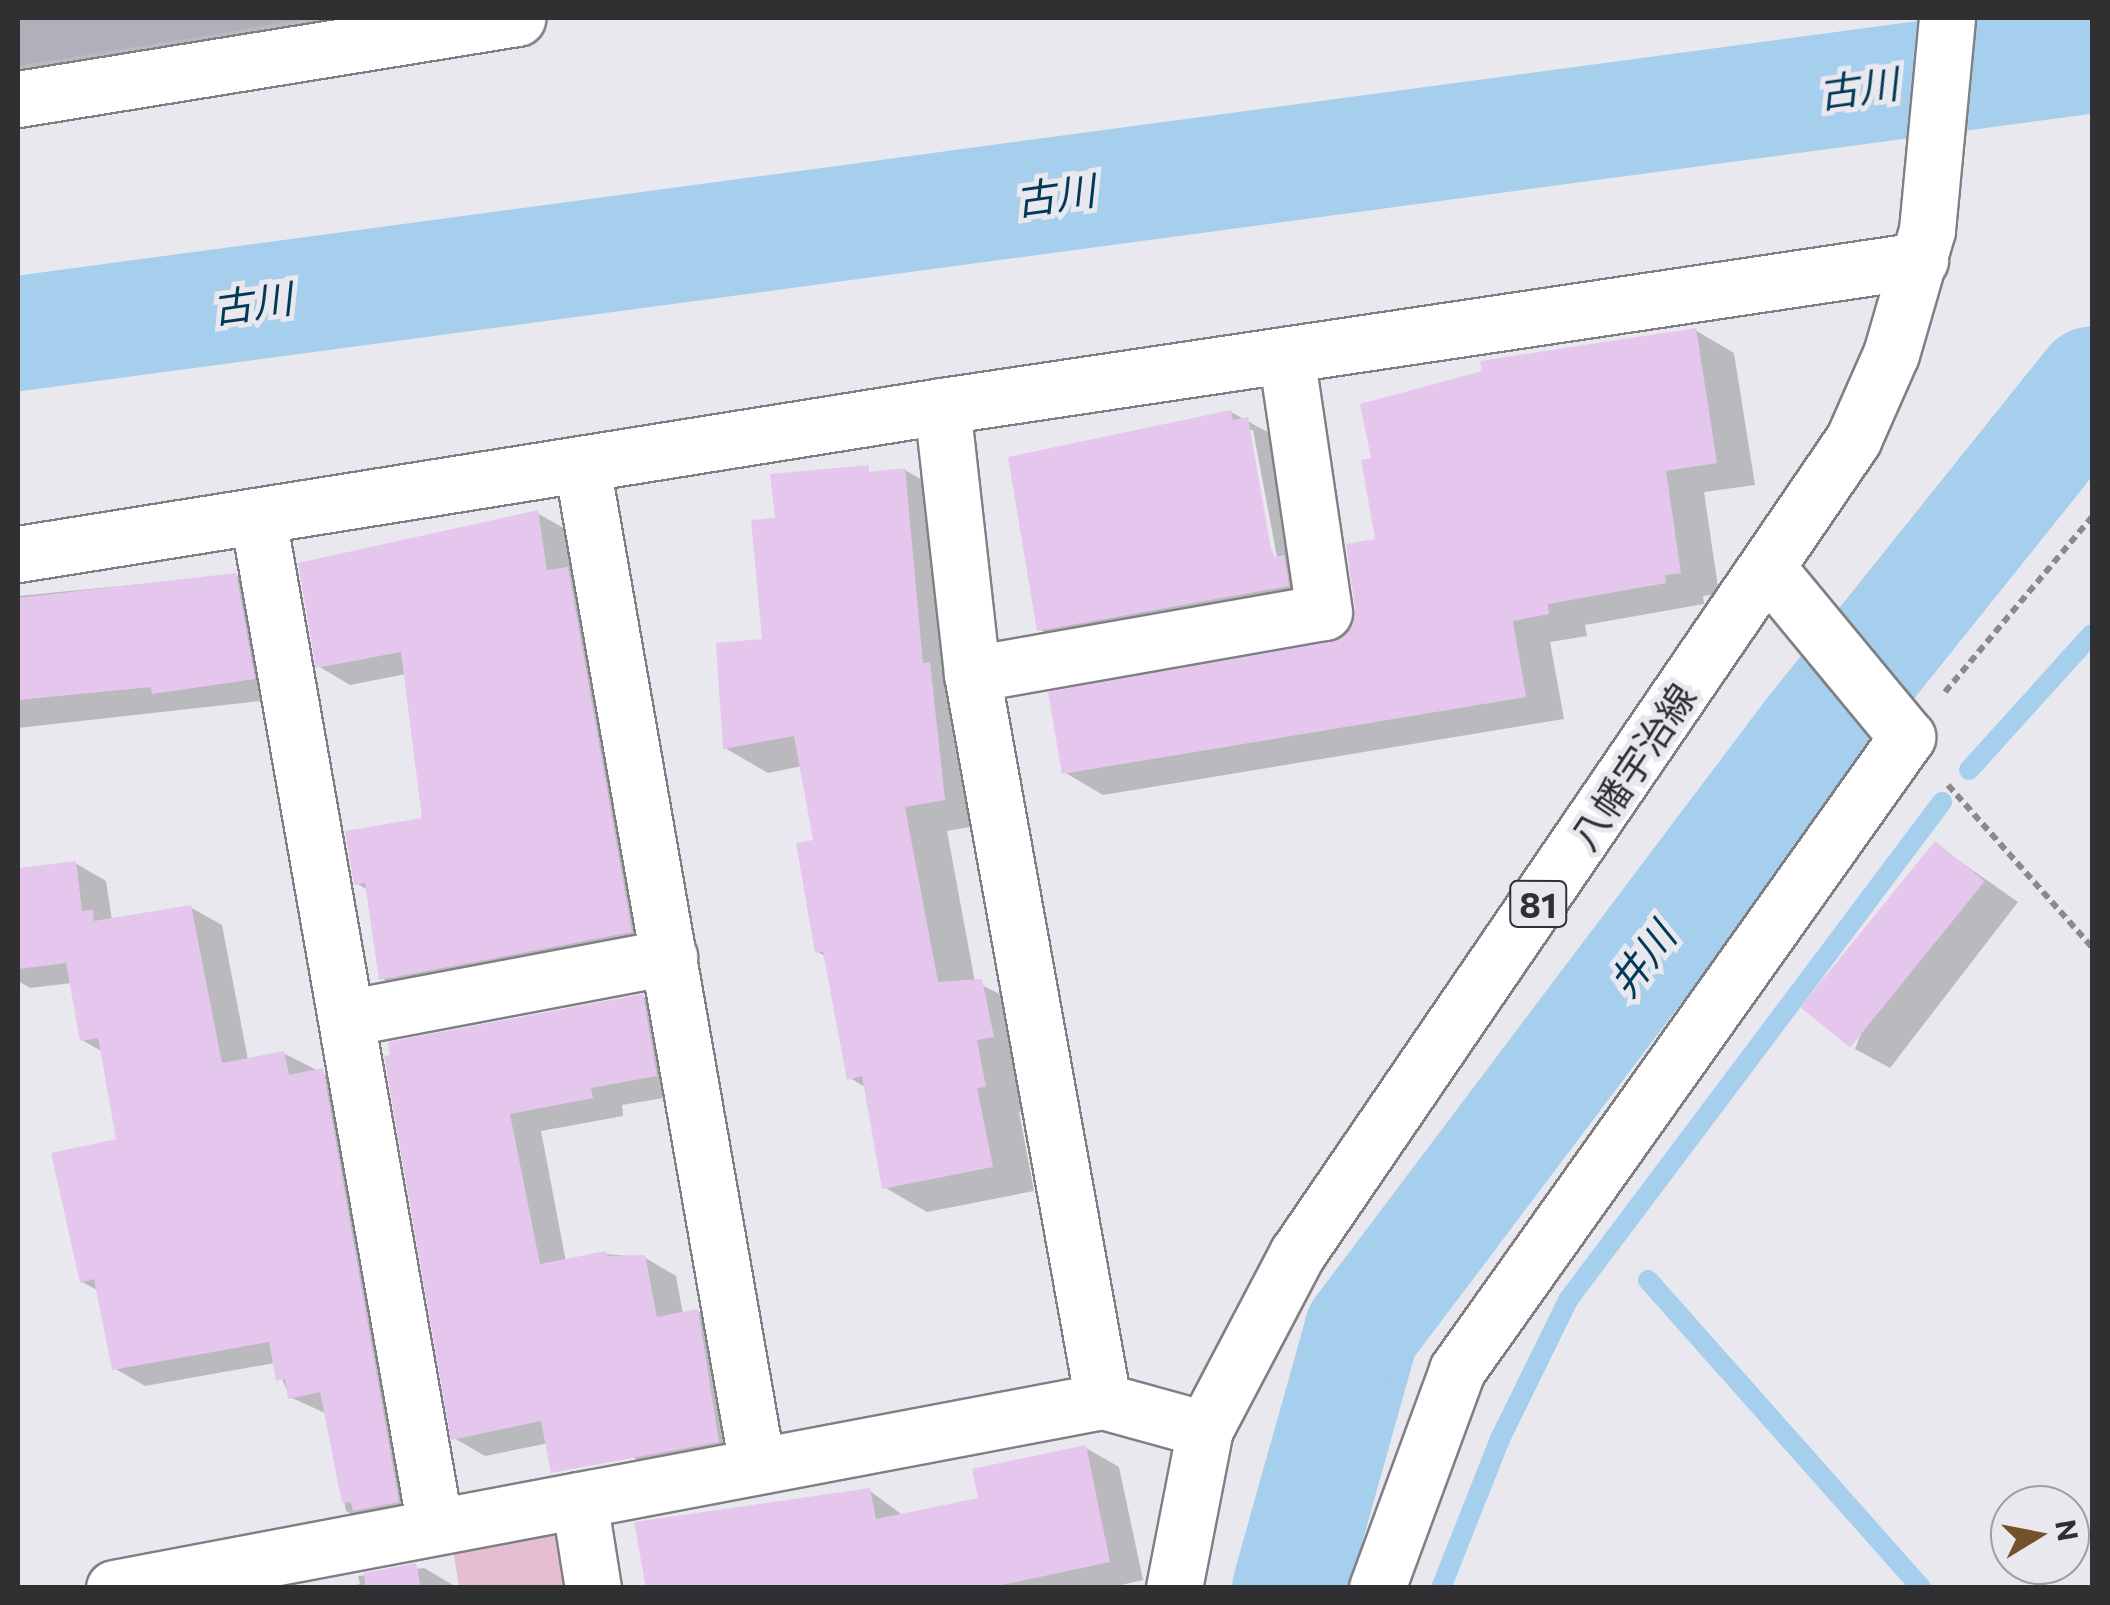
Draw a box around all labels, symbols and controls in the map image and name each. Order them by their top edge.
water label: 古川 [1815,58,1901,116]
water label: 古川 [1012,165,1098,223]
water label: 古川 [209,273,295,331]
street label: 八幡宇治線 [1560,674,1704,858]
road number: 81 [1508,874,1568,934]
water label: 井川 [1598,913,1684,1005]
north arrow [1990,1485,2090,1585]
text: N [2049,1517,2086,1543]

